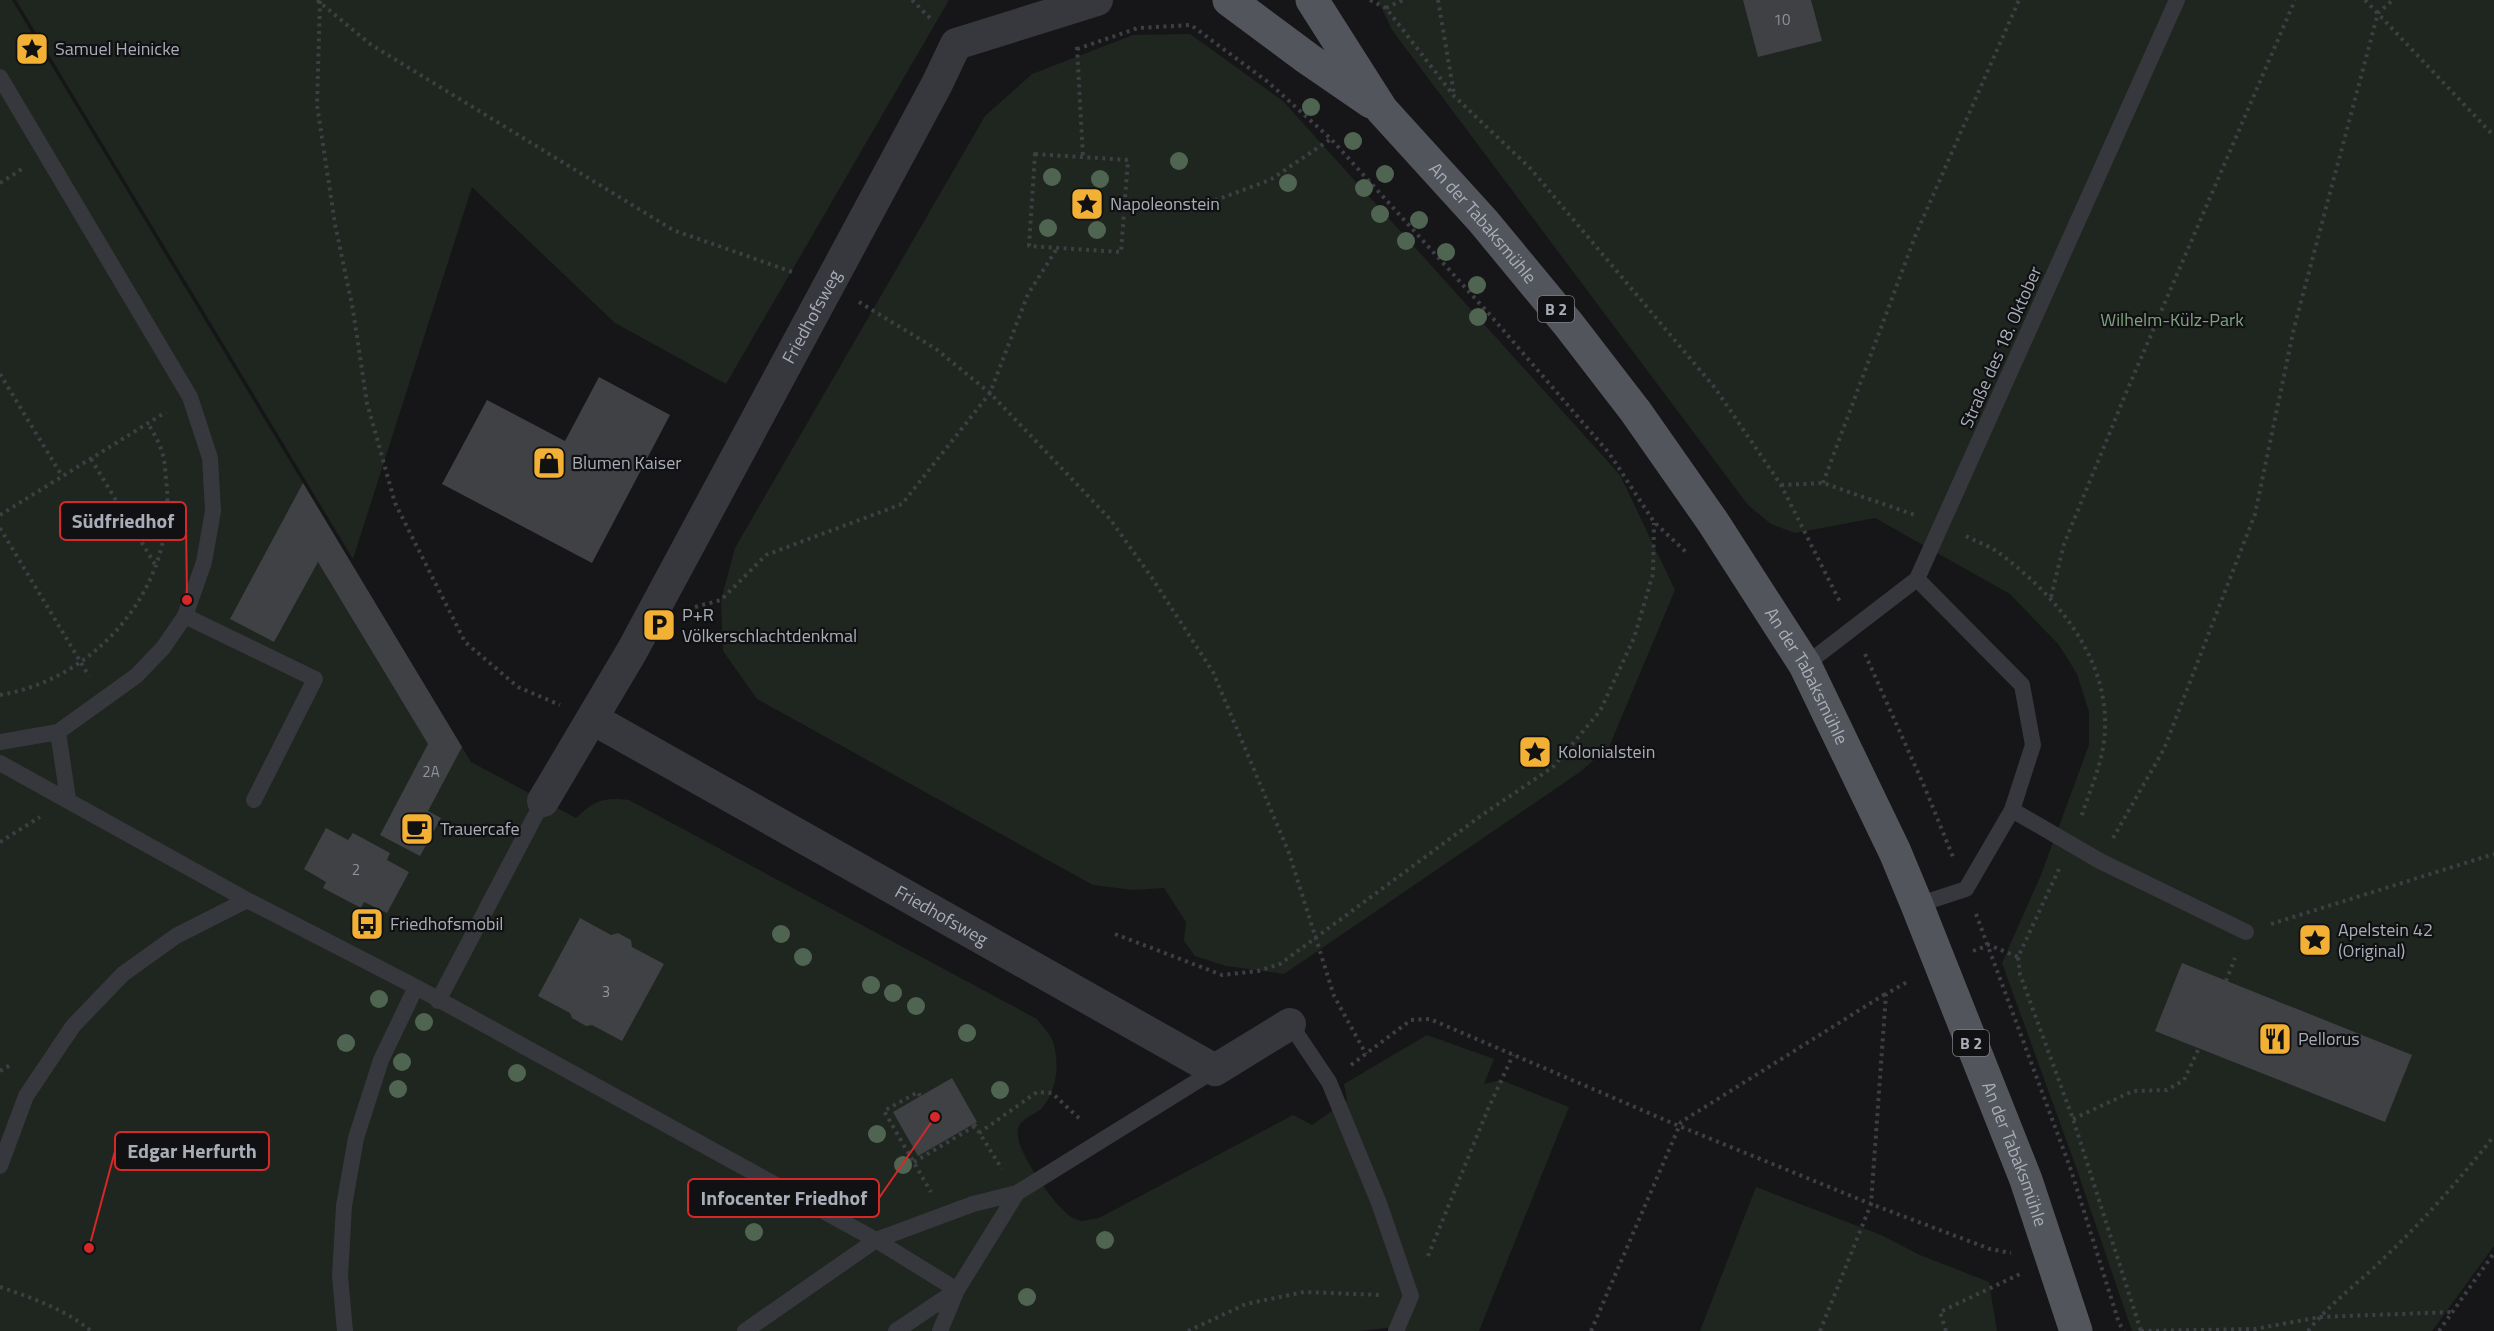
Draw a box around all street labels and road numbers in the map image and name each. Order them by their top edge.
street label: An der Tabaksmühle [1423,156,1544,289]
street label: Straße des 18. Oktober [1953,262,2048,432]
street label: Friedhofsweg [775,265,848,368]
road number: B 2 [1538,296,1574,322]
street label: An der Tabaksmühle [1758,602,1855,749]
street label: Friedhofsweg [890,878,993,952]
road number: B 2 [1953,1030,1989,1056]
street label: An der Tabaksmühle [1975,1077,2054,1230]

